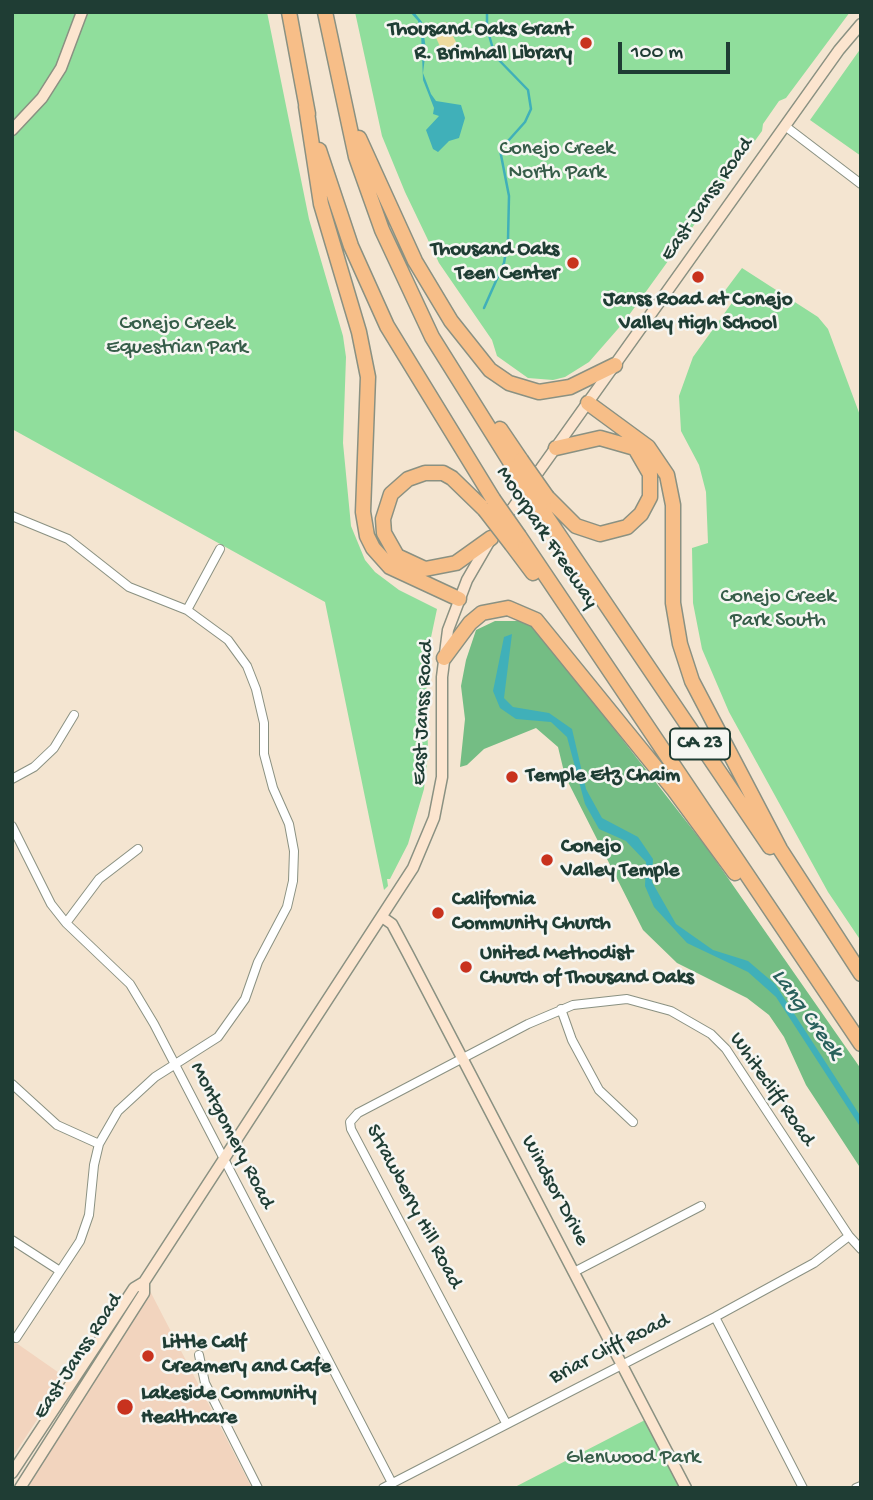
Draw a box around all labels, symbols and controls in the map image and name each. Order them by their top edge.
place label: Thousand Oaks Grant R. Brimhall Library [388,18,572,68]
scale bar [621,28,733,72]
marker: Thousand Oaks Grant R. Brimhall Library [578,35,594,51]
text: 100 m [631,41,683,66]
street label: East Janss Road [656,133,760,267]
park label: Conejo Creek North Park [500,137,614,187]
place label: Thousand Oaks Teen Center [431,238,559,288]
marker: Thousand Oaks Teen Center [565,255,581,271]
marker: Janss Road at Conejo Valley High School [690,269,706,285]
place label: Janss Road at Conejo Valley High School [603,288,793,338]
park label: Conejo Creek Equestrian Park [106,312,248,362]
street label: Moorpark Freeway [489,462,603,614]
park label: Conejo Creek Park South [721,585,835,635]
street label: East Janss Road [408,640,440,786]
road number: CA 23 [670,729,730,760]
place label: Temple Etz Chaim [526,764,680,790]
marker: Temple Etz Chaim [504,769,520,785]
place label: Conejo Valley Temple [561,835,679,885]
marker: Conejo Valley Temple [539,852,555,868]
place label: California Community Church [452,888,611,938]
marker: California Community Church [430,905,446,921]
place label: United Methodist Church of Thousand Oaks [480,942,694,992]
marker: United Methodist Church of Thousand Oaks [458,959,474,975]
water label: Lang Creek [764,964,848,1066]
street label: Whitecliff Road [723,1028,819,1152]
street label: Montgomery Road [183,1058,279,1214]
street label: Strawberry Hill Road [359,1121,467,1293]
street label: Windsor Drive [514,1131,594,1251]
street label: East Janss Road [29,1289,129,1425]
street label: Briar Cliff Road [546,1309,674,1391]
place label: Little Calf Creamery and Cafe [162,1331,331,1381]
marker: Little Calf Creamery and Cafe [140,1348,156,1364]
place label: Lakeside Community Healthcare [141,1382,316,1432]
marker: Lakeside Community Healthcare [115,1397,135,1417]
park label: Glenwood Park [566,1446,700,1472]

